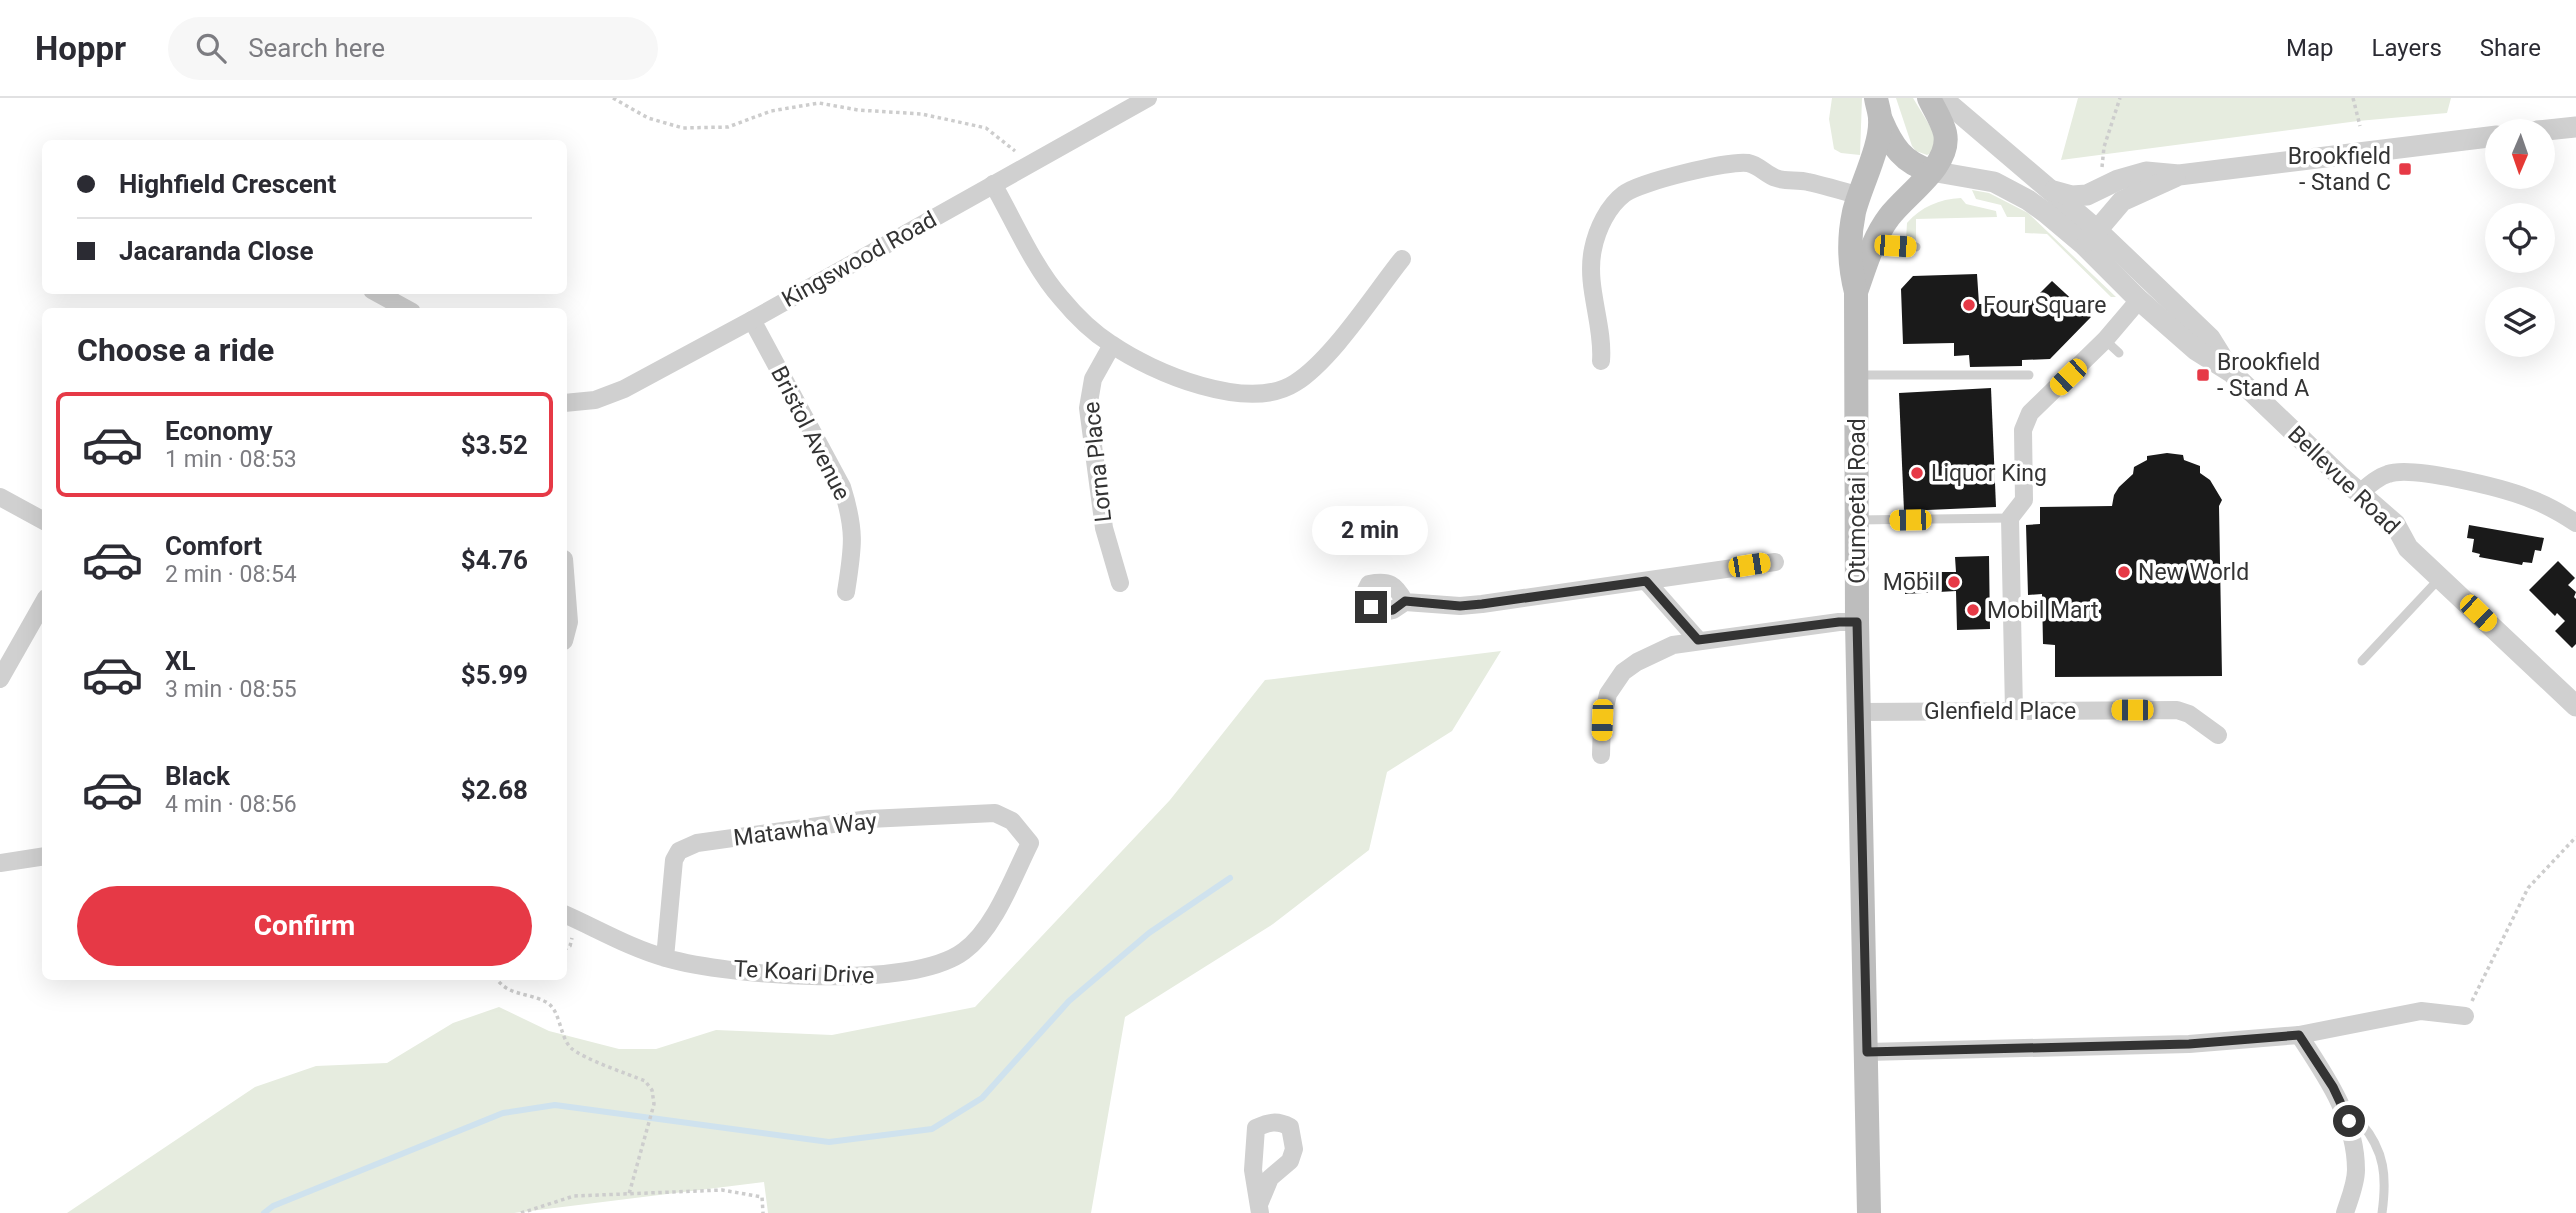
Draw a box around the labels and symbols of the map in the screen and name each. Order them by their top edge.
north arrow [2485,119,2555,189]
place label: Brookfield - Stand C [2288,143,2391,196]
marker: Brookfield - Stand C [2397,161,2413,177]
street label: Kingswood Road [777,206,941,313]
car [1874,234,1917,258]
place label: Four Square [1983,292,2106,319]
marker: Four Square [1961,297,1977,313]
place label: Brookfield - Stand A [2217,349,2320,402]
car [2046,355,2091,399]
street label: Bristol Avenue [765,362,856,505]
marker: Brookfield - Stand A [2195,367,2211,383]
street label: Lorna Place [1078,400,1117,524]
street label: Otumoetai Road [1844,418,1871,584]
street label: Bellevue Road [2282,421,2405,540]
place label: Liquor King [1931,460,2047,487]
marker: Liquor King [1909,465,1925,481]
callout: 2 min [1313,505,1429,554]
car [1889,509,1932,531]
car [1727,551,1772,579]
place label: New World [2138,559,2249,586]
marker: New World [2116,564,2132,580]
place label: Mobil [1883,569,1940,596]
marker: Mobil [1946,574,1962,590]
route end [1355,591,1387,623]
car [2456,591,2501,635]
place label: Mobil Mart [1987,597,2098,624]
marker: Mobil Mart [1965,602,1981,618]
street label: Glenfield Place [1924,698,2076,725]
car [1591,699,1614,741]
car [2112,700,2154,721]
street label: Matawha Way [732,807,878,852]
street label: Te Koari Drive [733,955,875,990]
route start [2333,1105,2365,1137]

